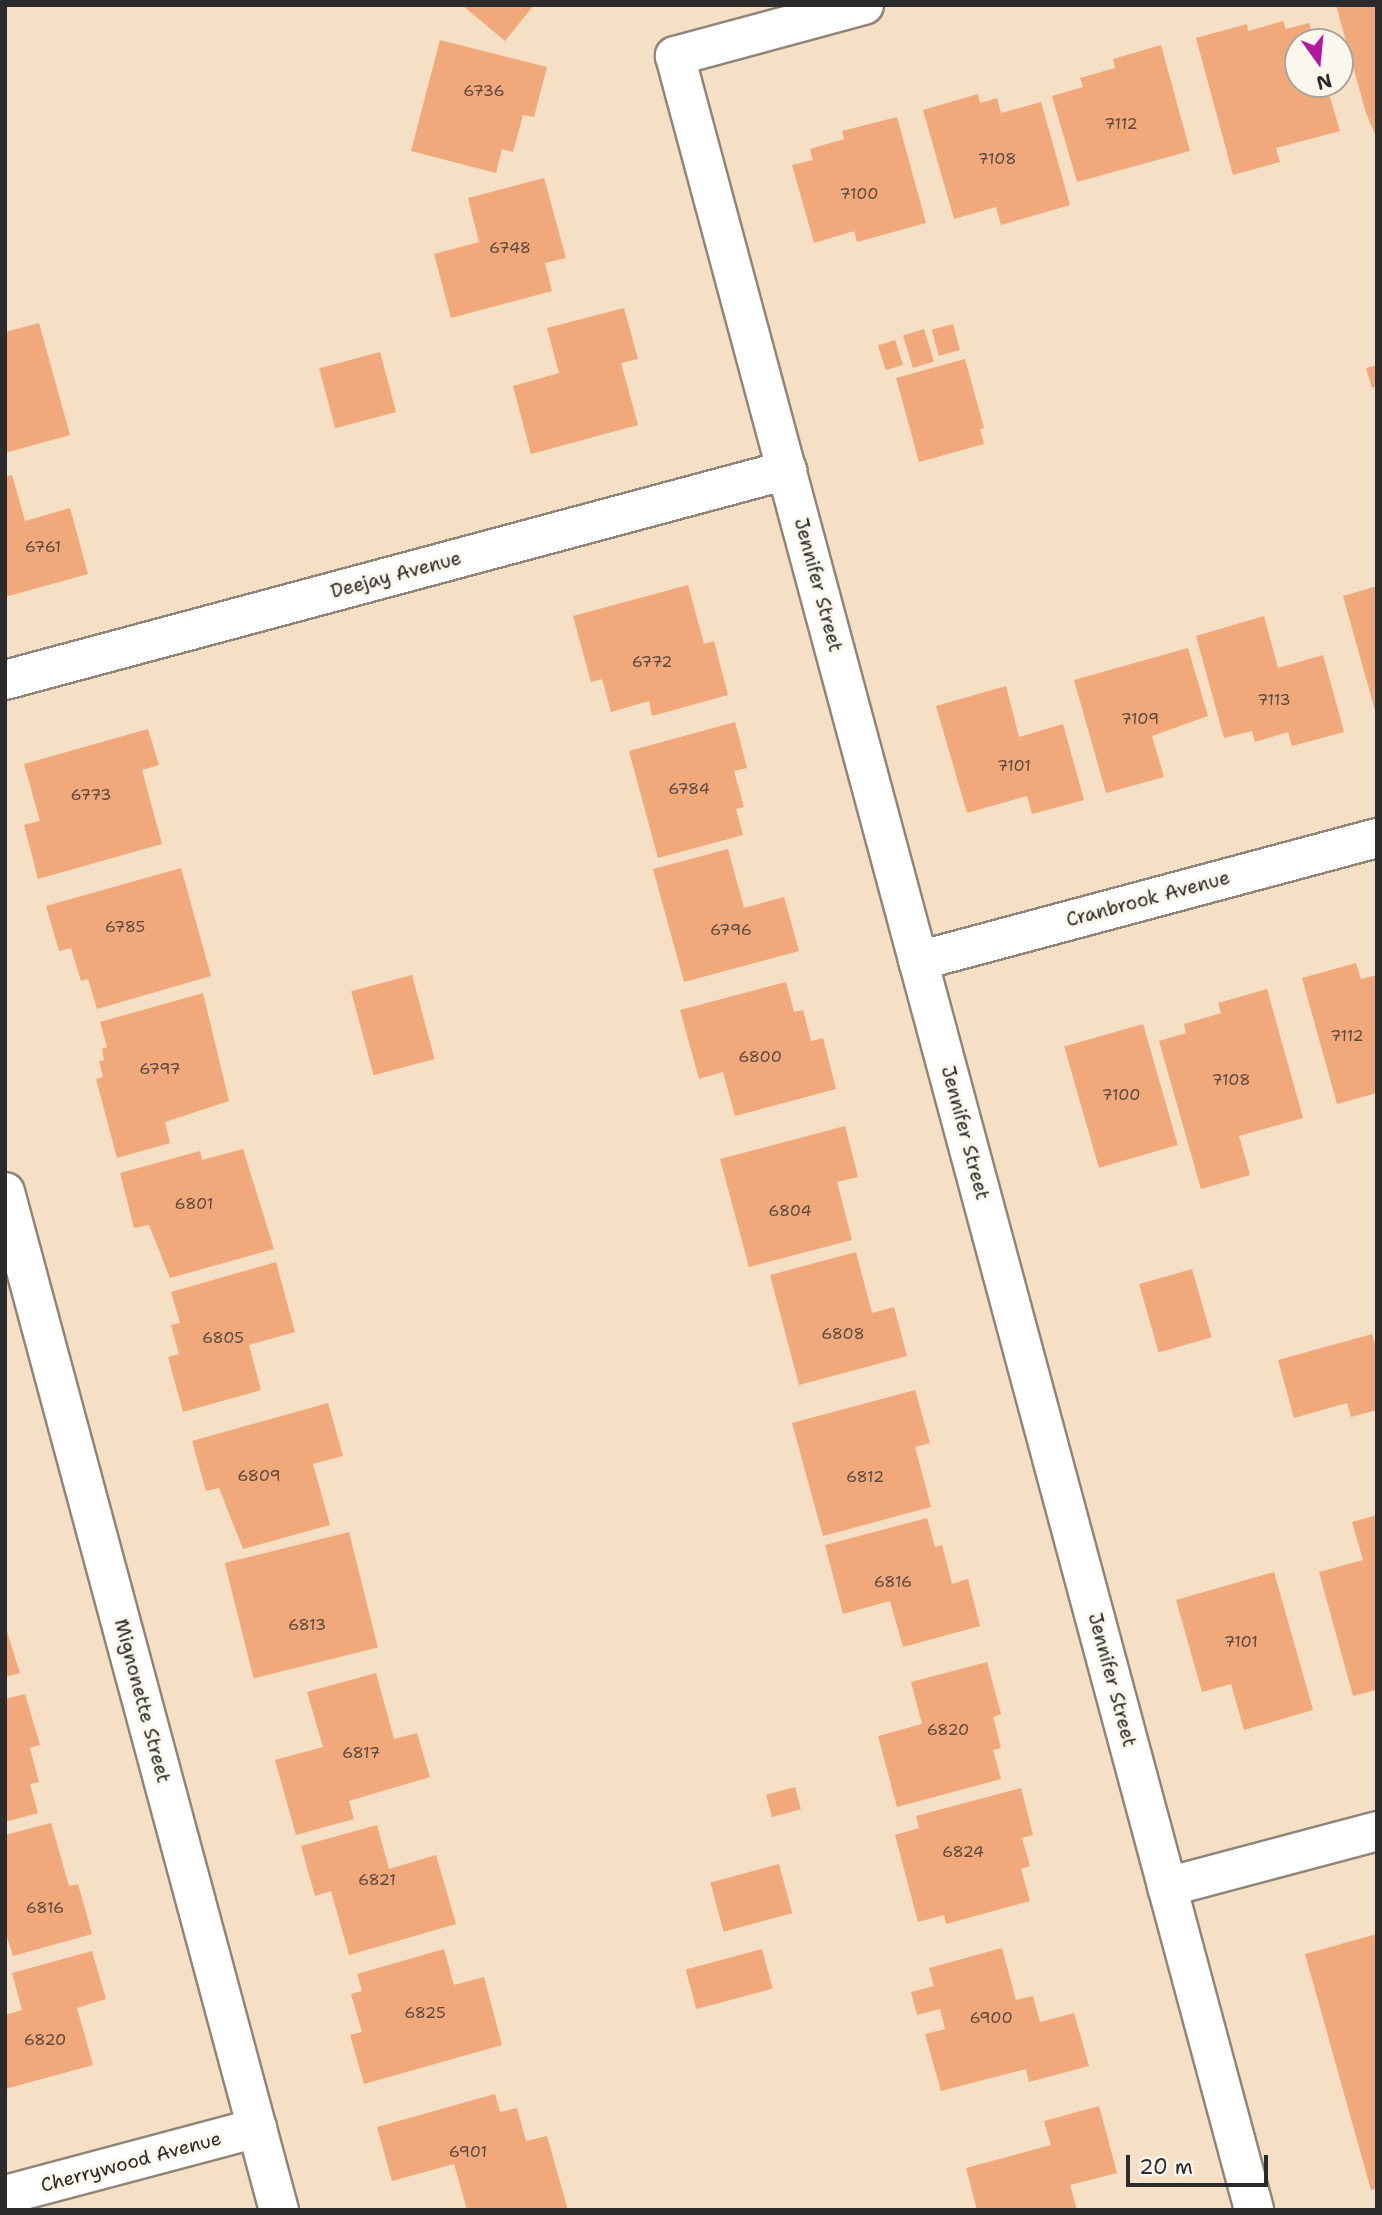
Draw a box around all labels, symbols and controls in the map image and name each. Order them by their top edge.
north arrow [1284,28,1354,98]
text: N [1314,68,1335,96]
house number: 6736 [463,81,505,101]
house number: 7112 [1104,114,1138,134]
house number: 7108 [978,149,1016,169]
house number: 7100 [840,184,878,204]
house number: 6748 [489,238,531,258]
street label: Jennifer Street [789,515,847,655]
house number: 6761 [25,537,61,557]
street label: Deejay Avenue [328,547,464,603]
house number: 6772 [632,652,672,672]
house number: 7113 [1257,690,1291,710]
house number: 7109 [1121,709,1159,729]
house number: 7101 [997,756,1031,776]
house number: 6784 [668,779,710,799]
house number: 6773 [71,785,111,805]
street label: Cranbrook Avenue [1064,866,1232,932]
house number: 6785 [105,917,145,937]
house number: 6796 [710,920,752,940]
house number: 7112 [1330,1026,1364,1046]
house number: 6800 [738,1047,782,1067]
house number: 6797 [139,1059,181,1079]
street label: Jennifer Street [936,1063,994,1203]
house number: 7108 [1212,1070,1250,1090]
house number: 7100 [1102,1085,1140,1105]
house number: 6801 [175,1194,213,1214]
house number: 6804 [768,1201,812,1221]
house number: 6808 [821,1324,865,1344]
house number: 6805 [202,1328,244,1348]
house number: 6809 [237,1466,281,1486]
house number: 6812 [846,1467,884,1487]
house number: 6816 [874,1572,912,1592]
street label: Jennifer Street [1083,1610,1141,1750]
house number: 6813 [288,1615,326,1635]
street label: Mignonette Street [109,1617,175,1785]
house number: 7101 [1224,1632,1258,1652]
house number: 6820 [927,1720,969,1740]
house number: 6817 [342,1743,380,1763]
house number: 6824 [942,1842,984,1862]
house number: 6821 [358,1870,396,1890]
house number: 6816 [26,1898,64,1918]
house number: 6825 [404,2003,446,2023]
house number: 6900 [969,2008,1013,2028]
house number: 6820 [24,2030,66,2050]
street label: Cherrywood Avenue [38,2127,224,2197]
house number: 6901 [449,2142,487,2162]
scale bar [1130,2142,1272,2186]
text: 20 m [1139,2153,1193,2181]

